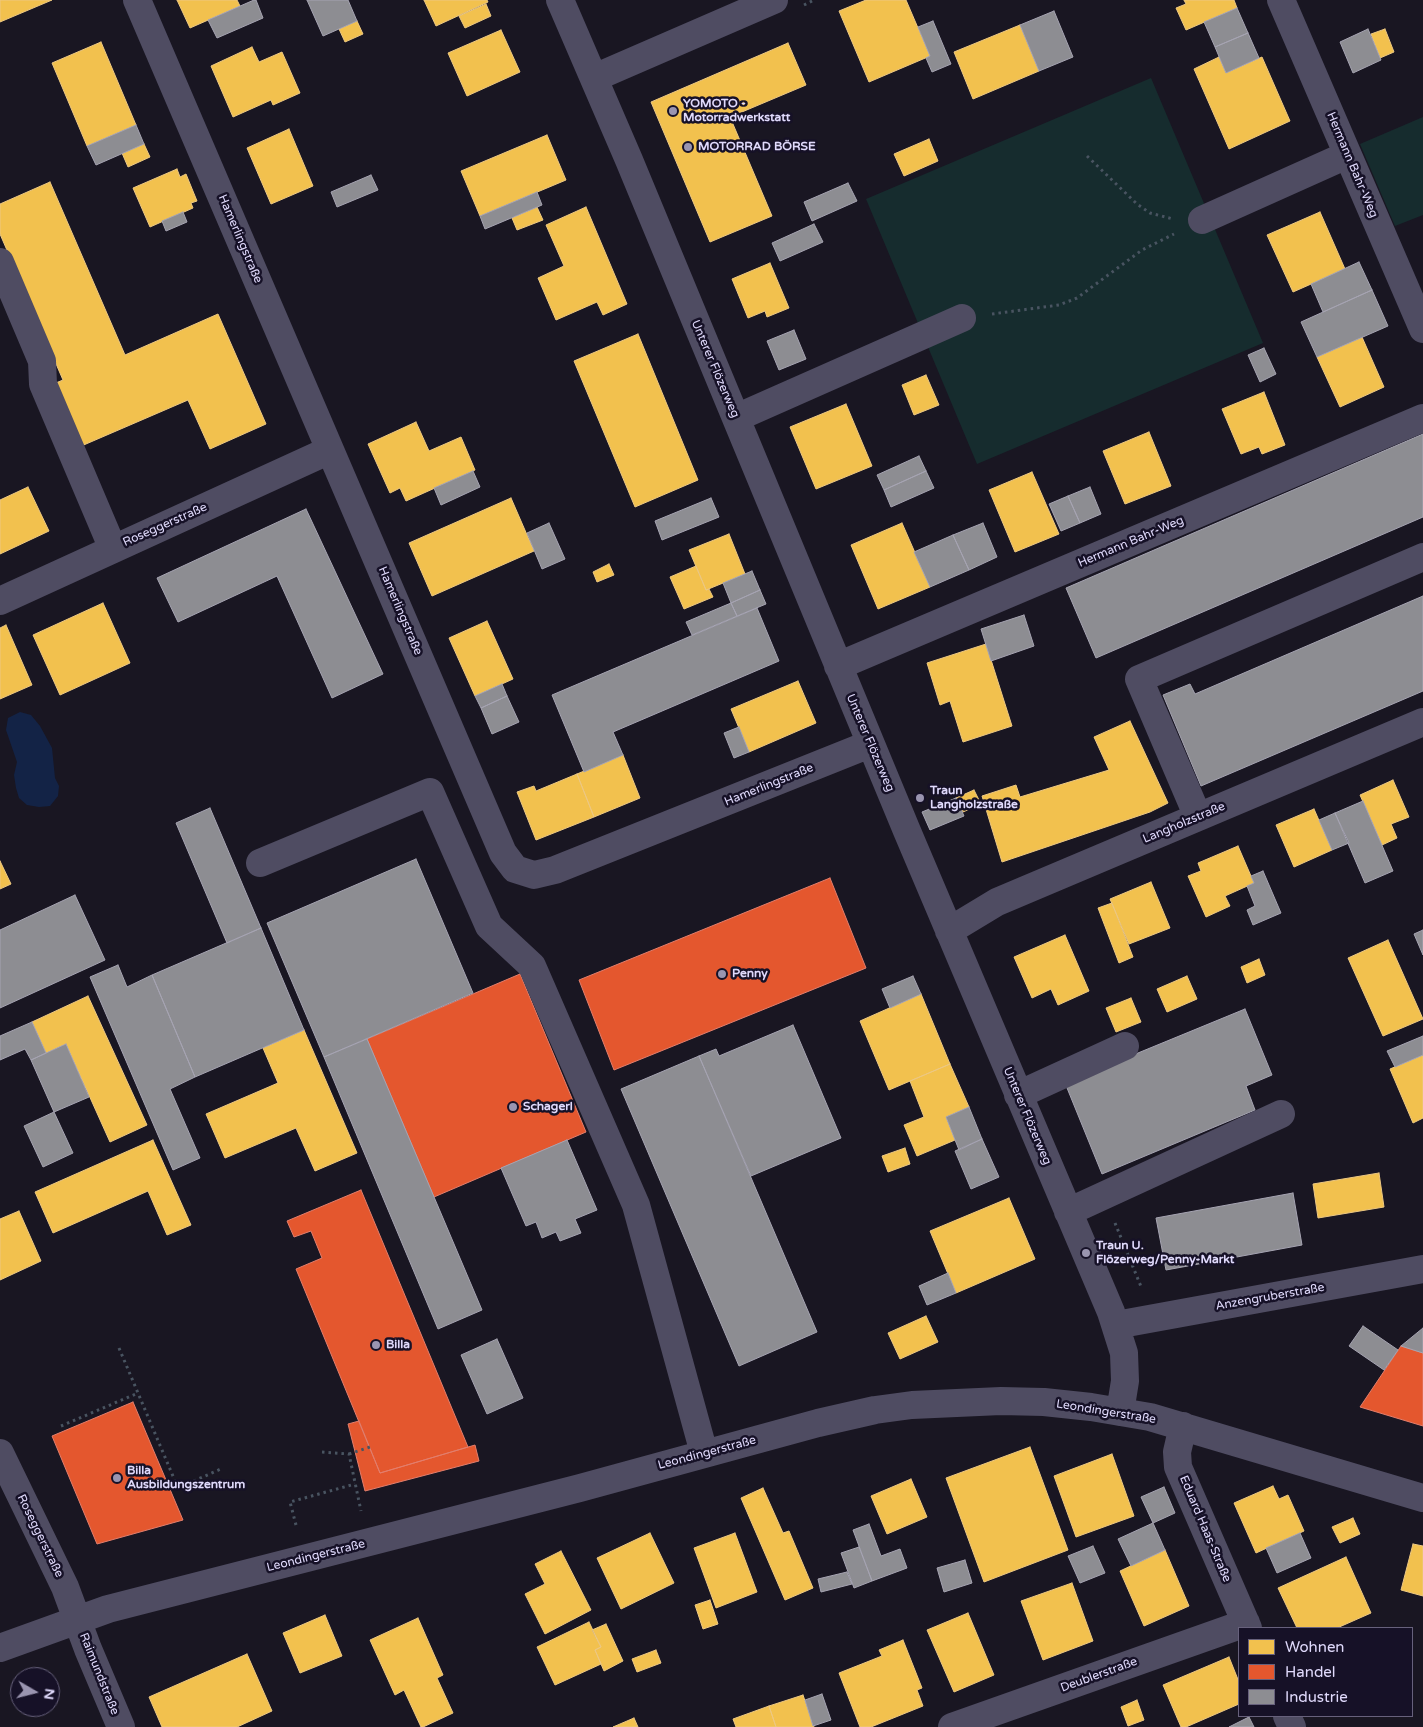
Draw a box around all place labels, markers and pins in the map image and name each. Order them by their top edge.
place label: YOMOTO - Motorradwerkstatt [683,97,790,125]
marker: YOMOTO - Motorradwerkstatt [667,105,679,117]
place label: MOTORRAD BÖRSE [698,140,816,154]
marker: MOTORRAD BÖRSE [682,141,694,153]
place label: Traun Langholzstraße [930,784,1018,812]
marker: Traun Langholzstraße [914,792,926,804]
place label: Penny [732,967,768,981]
marker: Penny [716,968,728,980]
place label: Schagerl [523,1100,573,1114]
marker: Schagerl [507,1101,519,1113]
place label: Traun U. Flözerweg/Penny-Markt [1096,1239,1234,1267]
marker: Traun U. Flözerweg/Penny-Markt [1080,1247,1092,1259]
place label: Billa [386,1338,410,1352]
marker: Billa [370,1339,382,1351]
place label: Billa Ausbildungszentrum [127,1464,245,1492]
marker: Billa Ausbildungszentrum [111,1472,123,1484]

